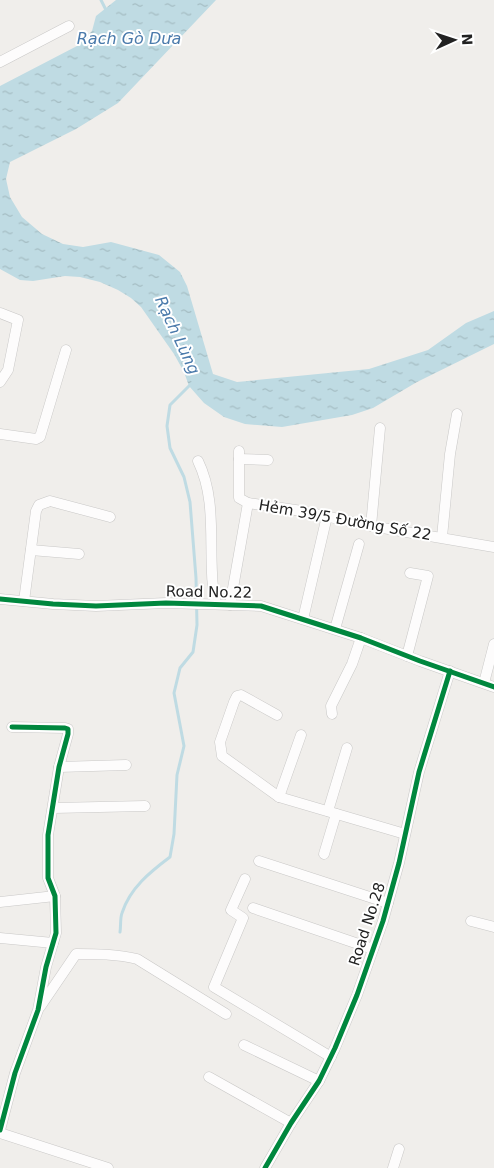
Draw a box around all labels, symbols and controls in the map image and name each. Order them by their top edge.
north arrow [429,15,479,65]
water label: Rạch Gò Dưa [77,29,181,48]
text: N [459,33,475,46]
water label: Rạch Lùng [151,293,204,377]
street label: Hẻm 39/5 Đường Số 22 [257,496,433,544]
street label: Road No.22 [166,582,252,602]
street label: Road No.28 [345,880,389,968]

